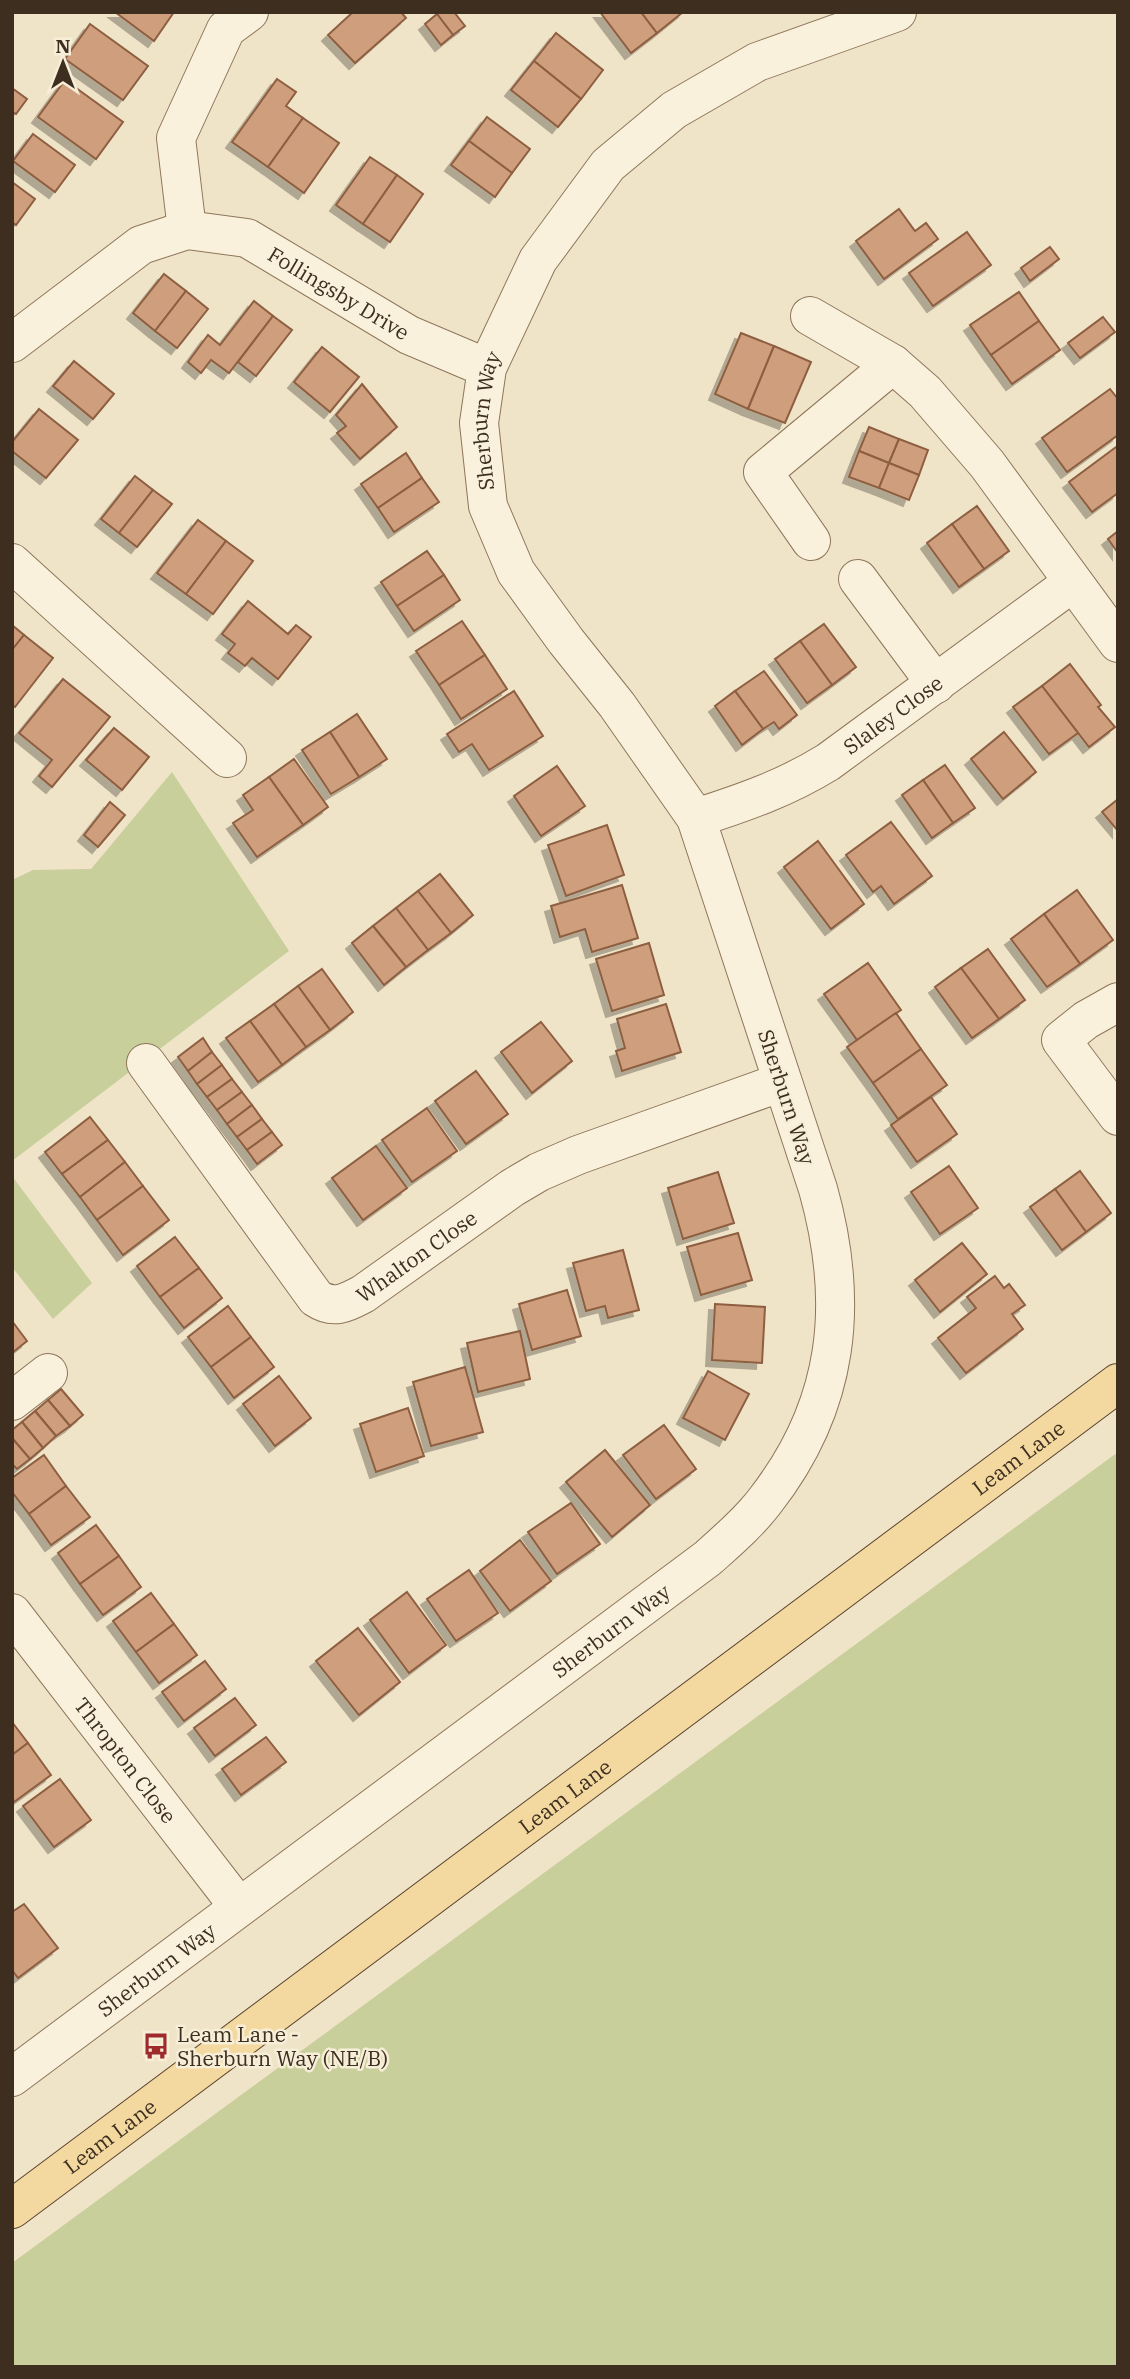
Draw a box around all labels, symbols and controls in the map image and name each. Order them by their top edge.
north arrow [28,28,98,98]
text: N [55,34,71,58]
street label: Follingsby Drive [263,240,415,346]
street label: Sherburn Way [465,346,507,492]
street label: Slaley Close [837,669,948,760]
street label: Sherburn Way [752,1026,822,1169]
street label: Whalton Close [350,1203,482,1309]
street label: Leam Lane [966,1414,1070,1501]
street label: Sherburn Way [546,1577,676,1684]
street label: Thropton Close [68,1692,183,1829]
street label: Leam Lane [513,1752,617,1840]
street label: Sherburn Way [91,1916,222,2023]
place label: Leam Lane - Sherburn Way (NE/B) [177,2020,388,2072]
bus stop icon: Leam Lane - Sherburn Way (NE/B) [141,2031,171,2061]
street label: Leam Lane [58,2092,162,2180]

